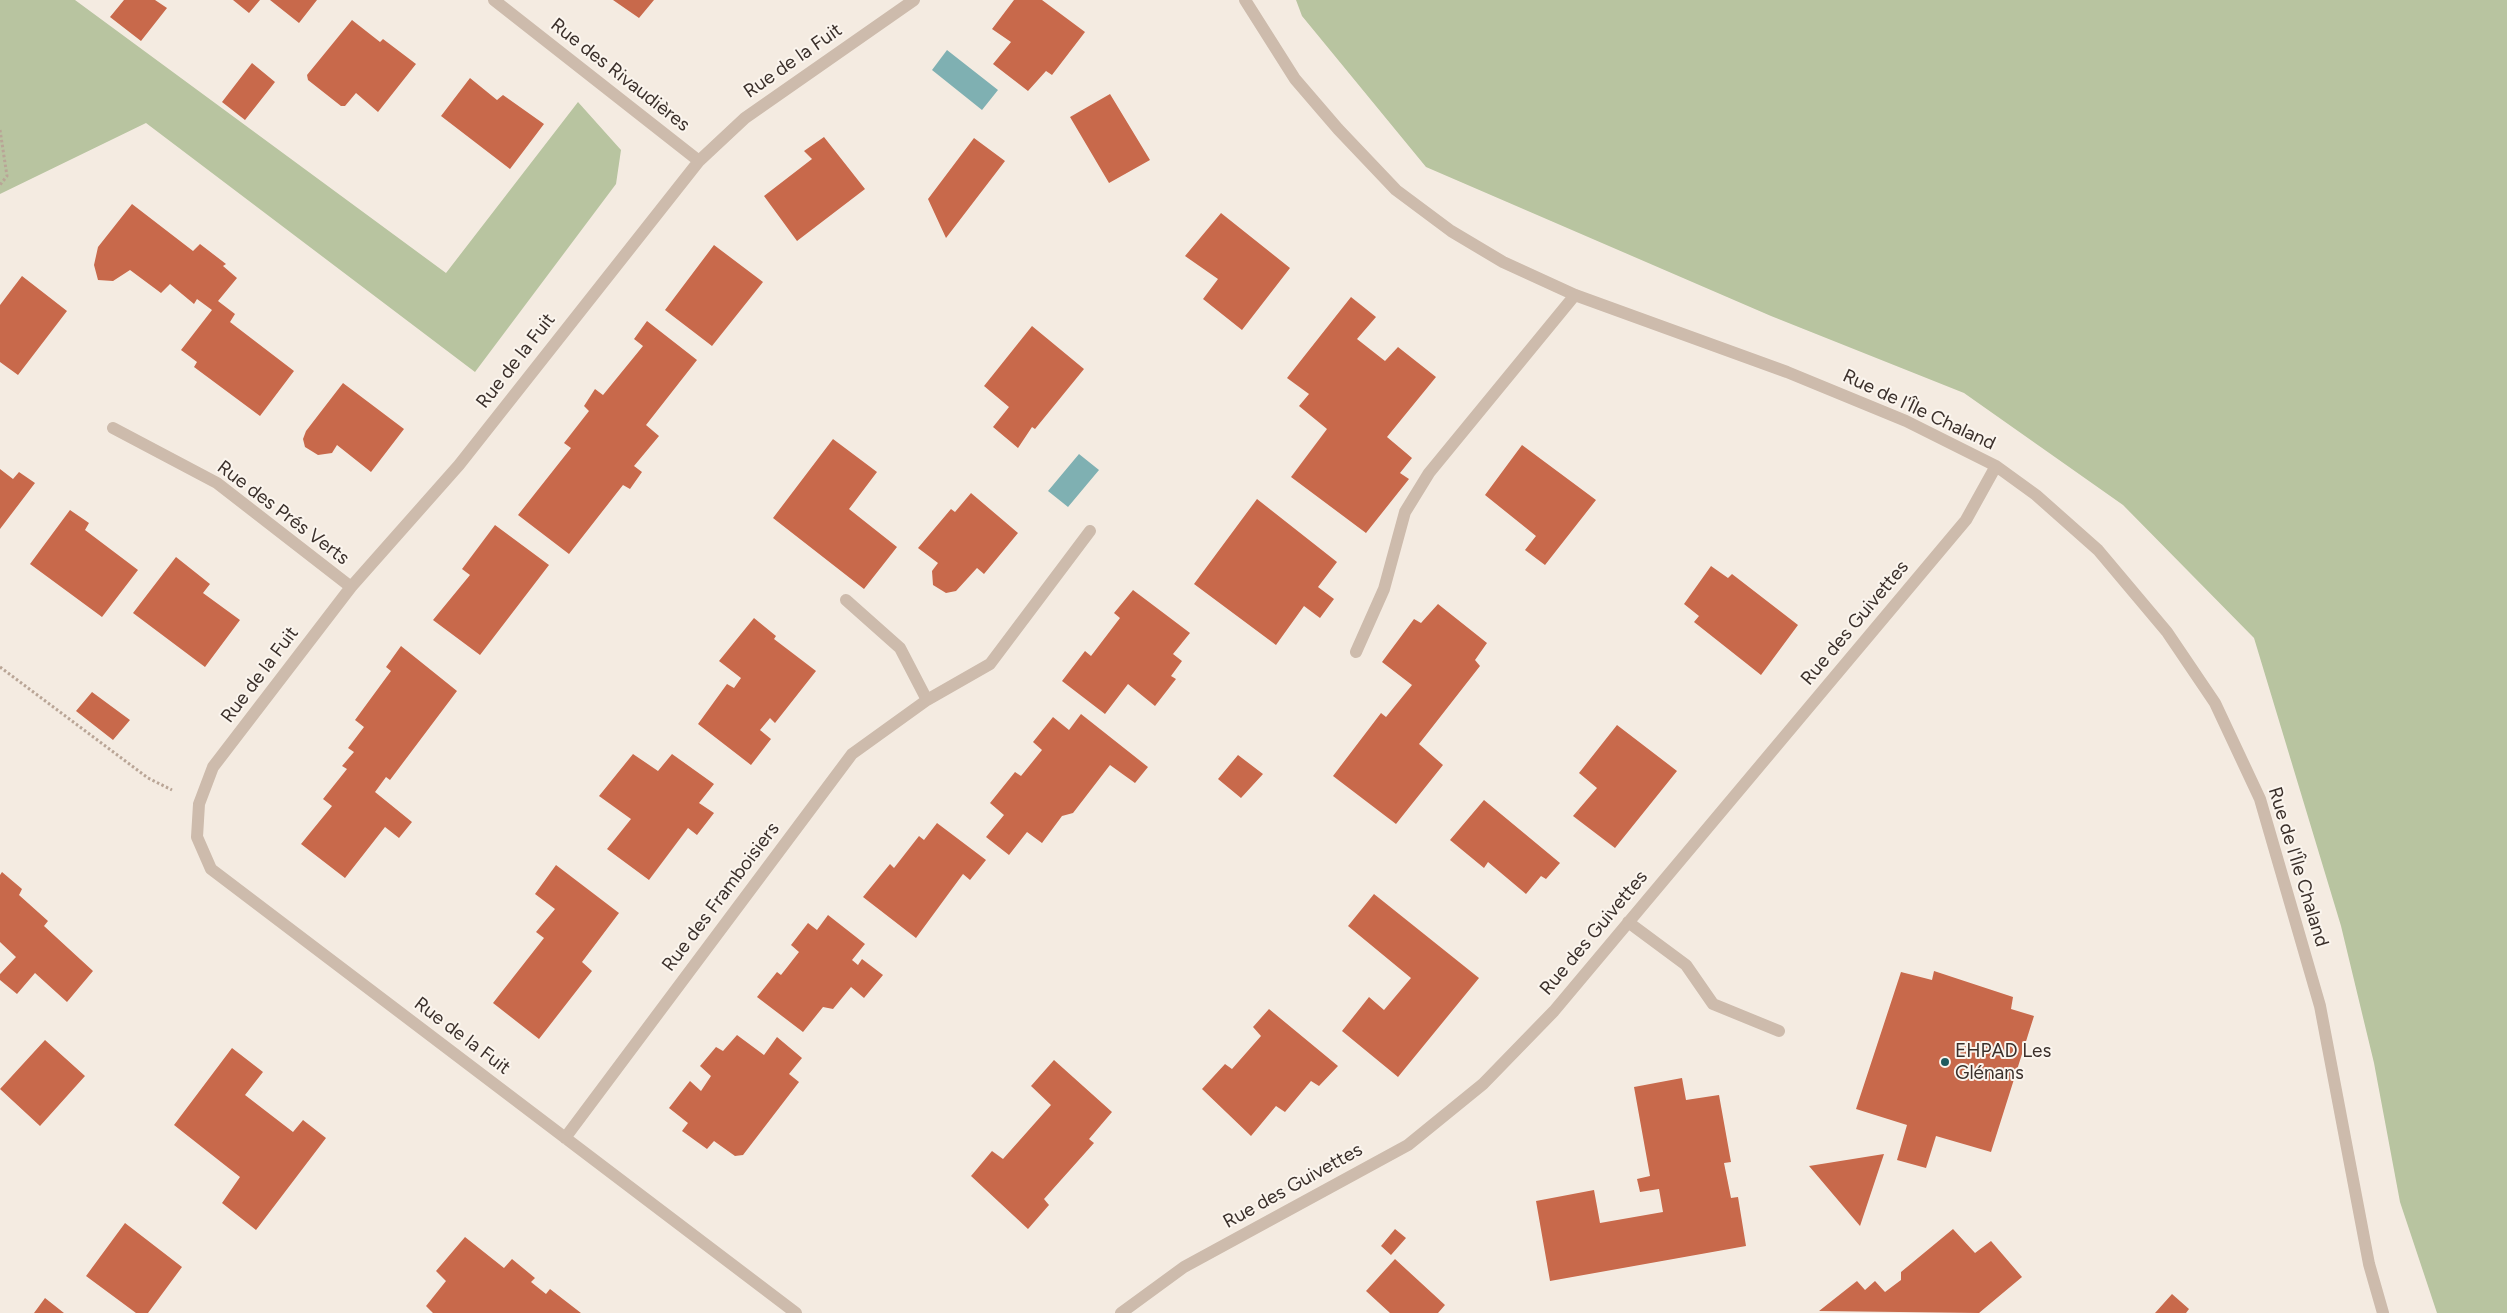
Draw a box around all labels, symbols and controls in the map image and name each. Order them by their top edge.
street label: Rue des Rivaudières [546,14,694,136]
street label: Rue de la Fuit [740,19,846,103]
street label: Rue de la Fuit [472,309,560,413]
street label: Rue de l'Île Chaland [1839,365,1999,455]
street label: Rue des Prés Verts [213,456,353,570]
street label: Rue des Guivettes [1796,556,1914,690]
street label: Rue de la Fuit [216,622,304,728]
street label: Rue de l'Île Chaland [2263,784,2333,950]
street label: Rue des Framboisiers [658,818,784,976]
street label: Rue des Guivettes [1535,866,1653,1000]
street label: Rue de la Fuit [409,992,515,1080]
place label: EHPAD Les Glénans [1955,1040,2051,1084]
marker: EHPAD Les Glénans [1939,1056,1951,1068]
street label: Rue des Guivettes [1219,1138,1367,1234]

